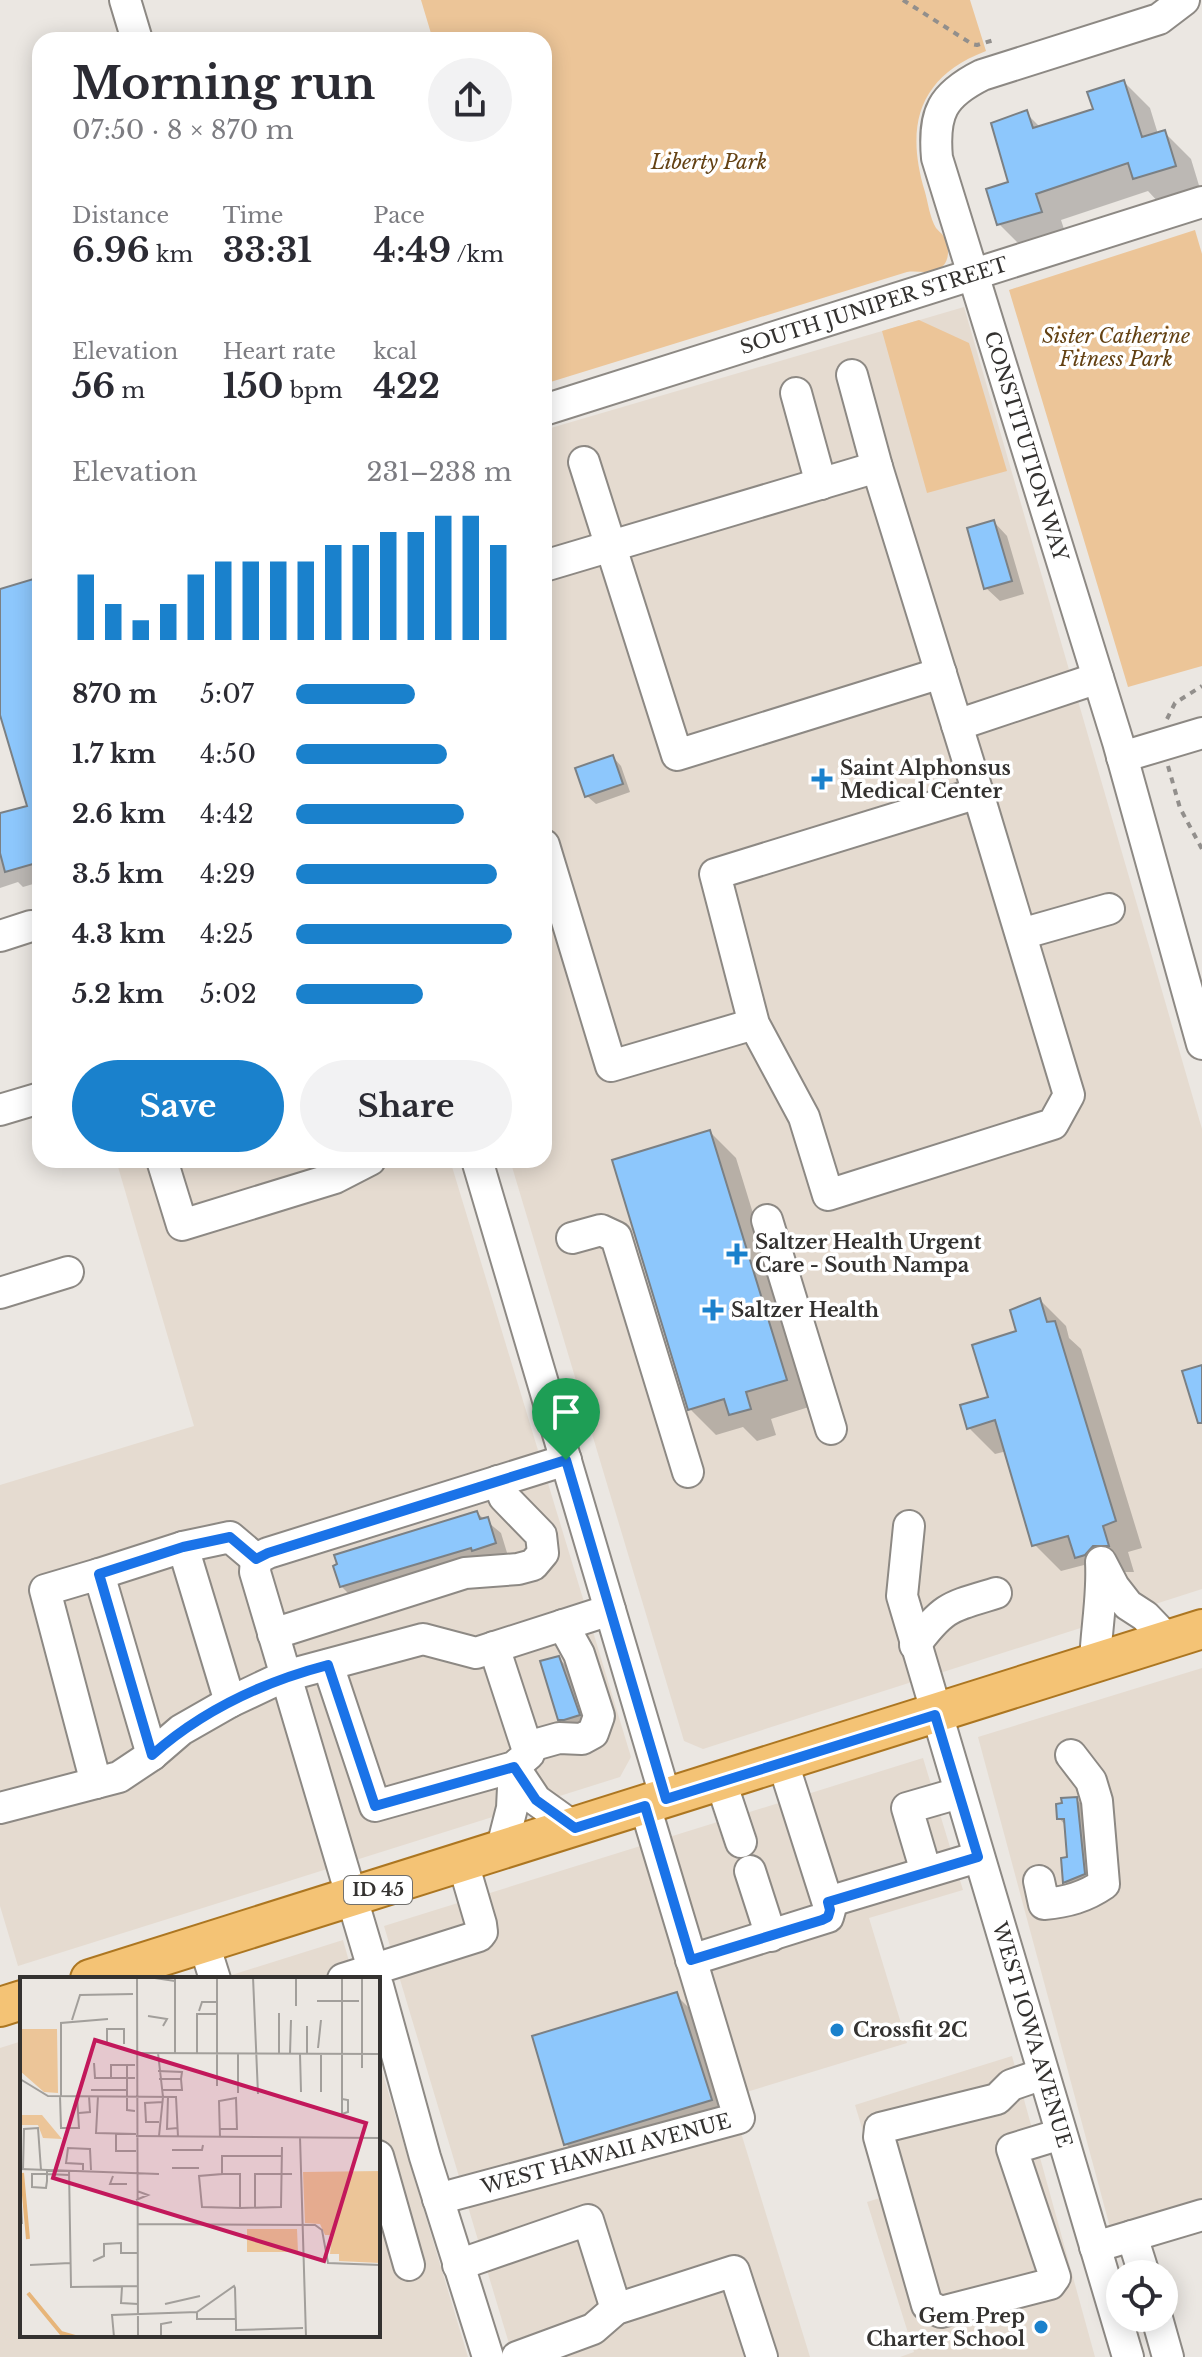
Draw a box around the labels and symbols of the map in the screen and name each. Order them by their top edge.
park label: Liberty Park [650,150,767,174]
street label: SOUTH JUNIPER STREET [737,252,1011,359]
park label: Sister Catherine Fitness Park [1042,324,1190,371]
street label: CONSTITUTION WAY [979,328,1073,565]
place label: Saint Alphonsus Medical Center [840,756,1011,803]
marker: Saint Alphonsus Medical Center [811,768,833,790]
place label: Saltzer Health Urgent Care - South Nampa [755,1230,982,1277]
marker: Saltzer Health Urgent Care - South Nampa [726,1243,748,1265]
place label: Saltzer Health [731,1298,880,1322]
marker: Saltzer Health [702,1299,724,1321]
pin [532,1378,600,1460]
road number: ID 45 [344,1876,412,1904]
street label: WEST IOWA AVENUE [987,1918,1077,2150]
inset map [20,1977,380,2337]
place label: Crossfit 2C [853,2018,967,2042]
marker: Crossfit 2C [828,2021,846,2039]
street label: WEST HAWAII AVENUE [478,2109,734,2199]
place label: Gem Prep Charter School [866,2304,1025,2351]
marker: Gem Prep Charter School [1032,2318,1050,2336]

